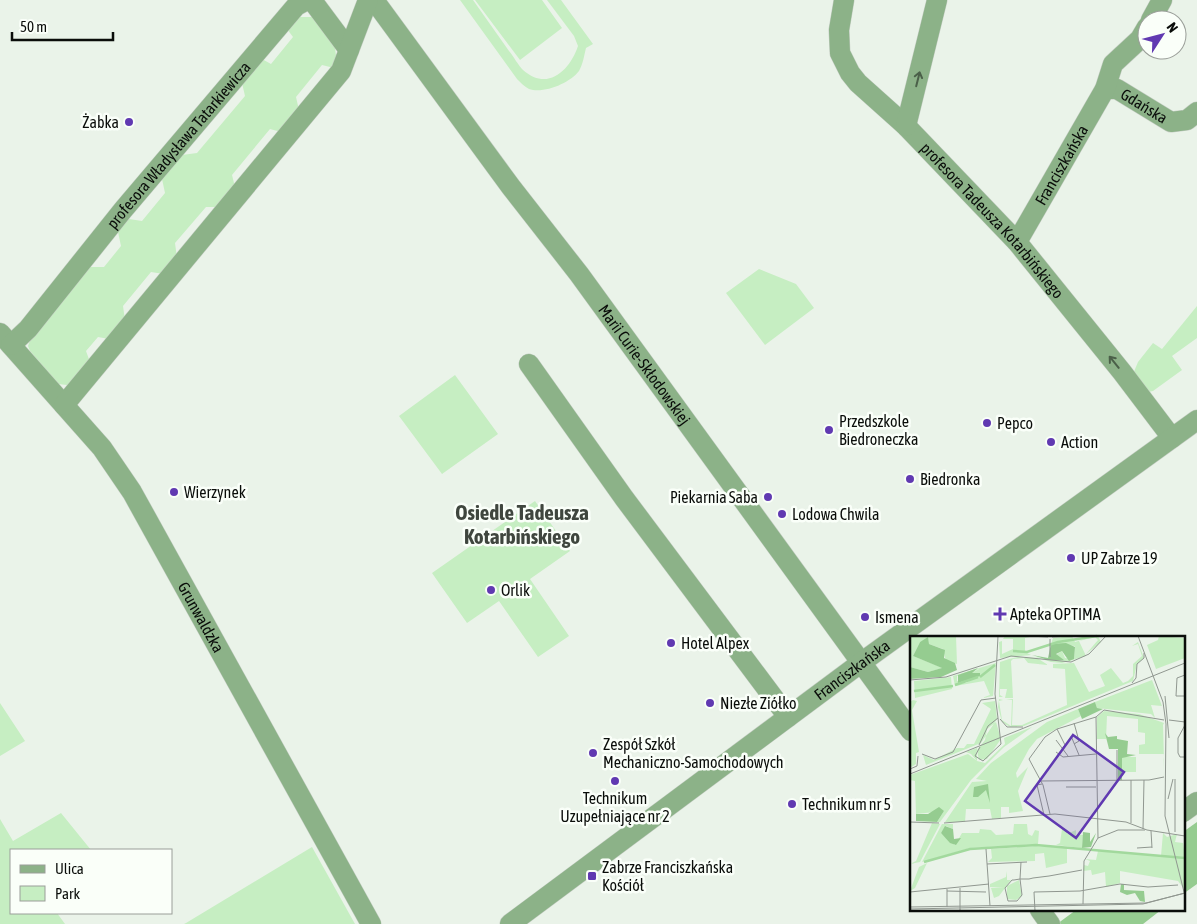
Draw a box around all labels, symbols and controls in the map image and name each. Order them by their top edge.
scale bar [12,10,114,42]
north arrow [1137,10,1187,60]
text: 50 m [20,18,47,35]
text: N [1164,19,1181,35]
street label: profesora Władysława Tatarkiewicza [103,58,254,233]
one-way arrow [913,71,923,87]
street label: Gdańska [1118,85,1171,127]
place label: Żabka [82,113,119,131]
marker: Żabka [123,116,135,128]
street label: Franciszkańska [1031,122,1091,208]
street label: profesora Tadeusza Kotarbińskiego [917,139,1068,302]
street label: Marii Curie-Skłodowskiej [595,301,694,429]
one-way arrow [1109,355,1120,368]
place label: Przedszkole Biedroneczka [839,412,918,448]
place label: Pepco [997,414,1033,433]
marker: Pepco [981,417,993,429]
marker: Przedszkole Biedroneczka [823,424,835,436]
place label: Action [1061,433,1098,451]
marker: Action [1045,436,1057,448]
place label: Biedronka [920,470,981,488]
marker: Biedronka [904,473,916,485]
place label: Wierzynek [184,483,246,502]
marker: Wierzynek [168,486,180,498]
place label: Piekarnia Saba [670,488,758,506]
marker: Piekarnia Saba [762,491,774,503]
district label: Osiedle Tadeusza Kotarbińskiego [455,500,589,548]
place label: Lodowa Chwila [792,505,880,523]
marker: Lodowa Chwila [776,508,788,520]
place label: UP Zabrze 19 [1081,549,1158,567]
marker: UP Zabrze 19 [1065,552,1077,564]
street label: Grunwaldzka [175,579,228,655]
place label: Orlik [501,581,530,599]
marker: Orlik [485,584,497,596]
place label: Apteka OPTIMA [1010,605,1101,624]
place label: Ismena [875,608,919,626]
marker: Apteka OPTIMA [994,608,1006,620]
marker: Ismena [859,611,871,623]
place label: Hotel Alpex [681,634,750,653]
street label: Franciszkańska [811,636,893,703]
inset map [910,636,1184,912]
marker: Hotel Alpex [665,637,677,649]
place label: Niezłe Ziółko [720,694,797,712]
marker: Niezłe Ziółko [704,697,716,709]
place label: Zespół Szkół Mechaniczno-Samochodowych [603,735,783,772]
marker: Zespół Szkół Mechaniczno-Samochodowych [587,747,599,759]
marker: Technikum Uzupełniające nr 2 [609,775,621,787]
place label: Technikum Uzupełniające nr 2 [560,789,670,826]
place label: Technikum nr 5 [802,795,891,813]
marker: Technikum nr 5 [786,798,798,810]
legend [10,849,172,914]
place label: Zabrze Franciszkańska Kościół [602,858,733,894]
text: Ulica [55,860,84,877]
marker: Zabrze Franciszkańska Kościół [586,870,598,882]
text: Park [55,885,80,902]

